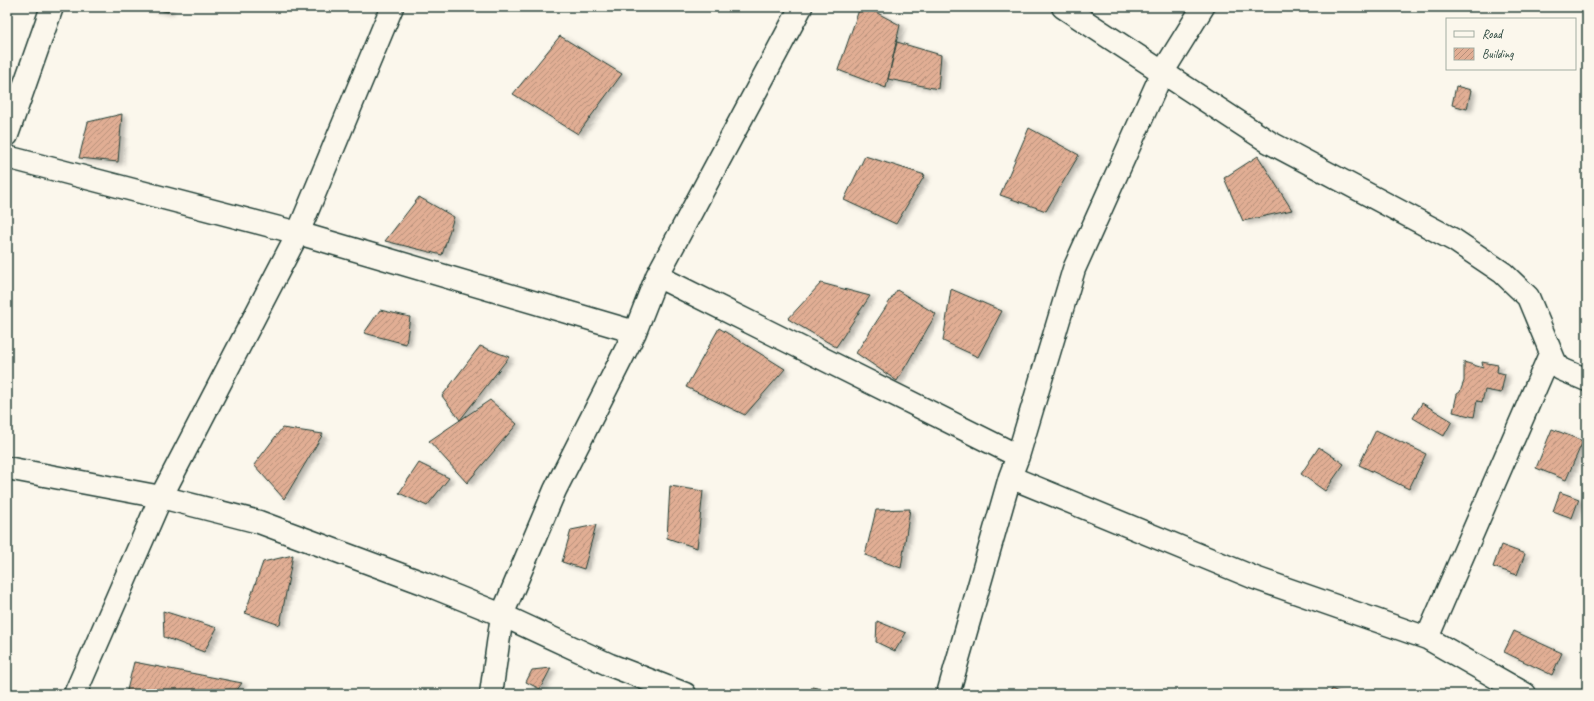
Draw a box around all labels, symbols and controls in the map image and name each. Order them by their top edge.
legend [1446,18,1576,70]
text: Road [1482,26,1504,42]
text: Building [1482,46,1514,62]

